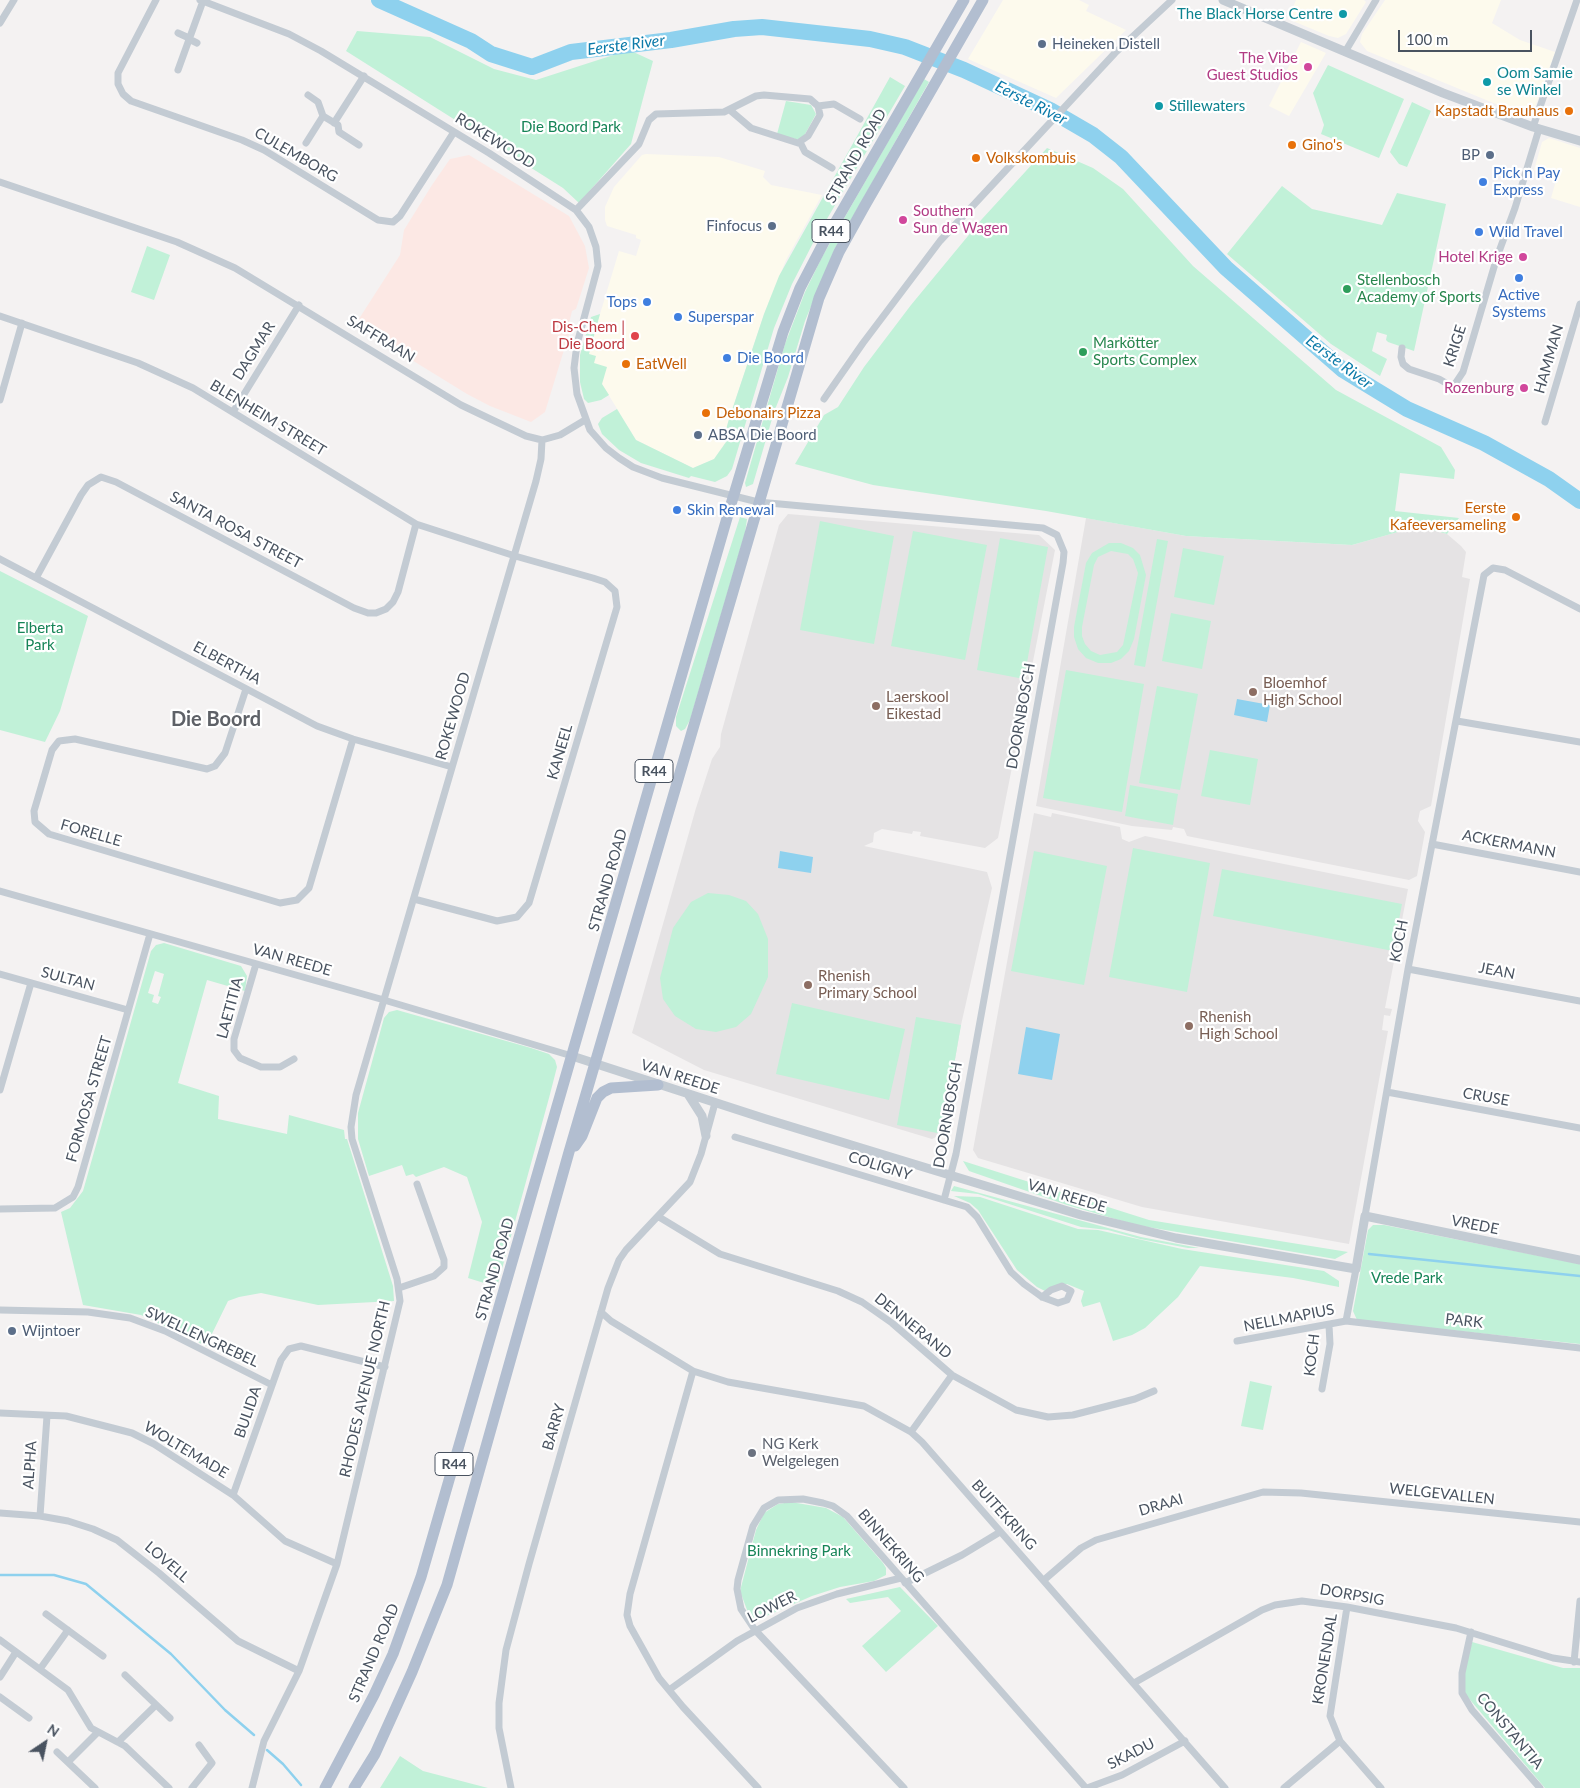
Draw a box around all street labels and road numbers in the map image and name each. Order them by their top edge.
street label: STRAND ROAD [822,106,890,206]
street label: ROKEWOOD [452,109,538,173]
street label: CULEMBORG [251,124,341,186]
road number: R44 [812,220,850,242]
street label: SAFFRAAN [344,312,418,366]
street label: DAGMAR [229,318,279,384]
street label: HAMMAN [1531,322,1567,396]
street label: KRIGE [1440,323,1470,369]
street label: BLENHEIM STREET [207,376,329,460]
street label: SANTA ROSA STREET [167,488,305,572]
street label: ELBERTHA [190,638,264,688]
street label: DOORNBOSCH [1003,661,1039,771]
street label: ROKEWOOD [432,670,474,762]
street label: KANEEL [544,722,576,782]
road number: R44 [635,759,673,782]
street label: FORELLE [58,816,124,850]
street label: ACKERMANN [1461,826,1557,862]
street label: STRAND ROAD [585,827,631,933]
street label: KOCH [1386,918,1412,964]
street label: VAN REEDE [250,940,334,980]
street label: JEAN [1477,959,1517,983]
street label: SULTAN [39,963,97,995]
street label: LAETITIA [213,975,247,1041]
street label: FORMOSA STREET [62,1034,116,1164]
street label: VAN REEDE [638,1056,722,1098]
street label: DOORNBOSCH [930,1060,966,1170]
street label: CRUSE [1461,1084,1511,1110]
street label: COLIGNY [846,1148,914,1184]
street label: VAN REEDE [1025,1175,1109,1217]
street label: VREDE [1450,1212,1500,1238]
street label: STRAND ROAD [472,1216,518,1322]
street label: DENNERAND [871,1289,955,1363]
street label: RHODES AVENUE NORTH [336,1299,394,1479]
street label: NELLMAPIUS [1242,1300,1336,1336]
street label: SWELLENGREBEL [143,1303,261,1371]
street label: PARK [1444,1310,1484,1332]
street label: KOCH [1300,1333,1324,1377]
street label: BULIDA [231,1384,265,1440]
street label: BARRY [539,1402,569,1452]
street label: WOLTEMADE [140,1418,232,1482]
street label: ALPHA [19,1440,41,1490]
road number: R44 [435,1452,473,1476]
street label: BUITEKRING [968,1476,1040,1554]
street label: WELGEVALLEN [1388,1480,1496,1508]
street label: DRAAI [1137,1490,1185,1520]
street label: BINNEKRING [854,1506,928,1586]
street label: LOVELL [141,1538,193,1586]
street label: DORPSIG [1318,1580,1386,1610]
street label: LOWER [744,1587,800,1627]
street label: STRAND ROAD [345,1601,403,1705]
street label: KRONENDAL [1309,1612,1341,1706]
street label: CONSTANTIA [1473,1689,1547,1773]
street label: SKADU [1104,1734,1158,1774]

